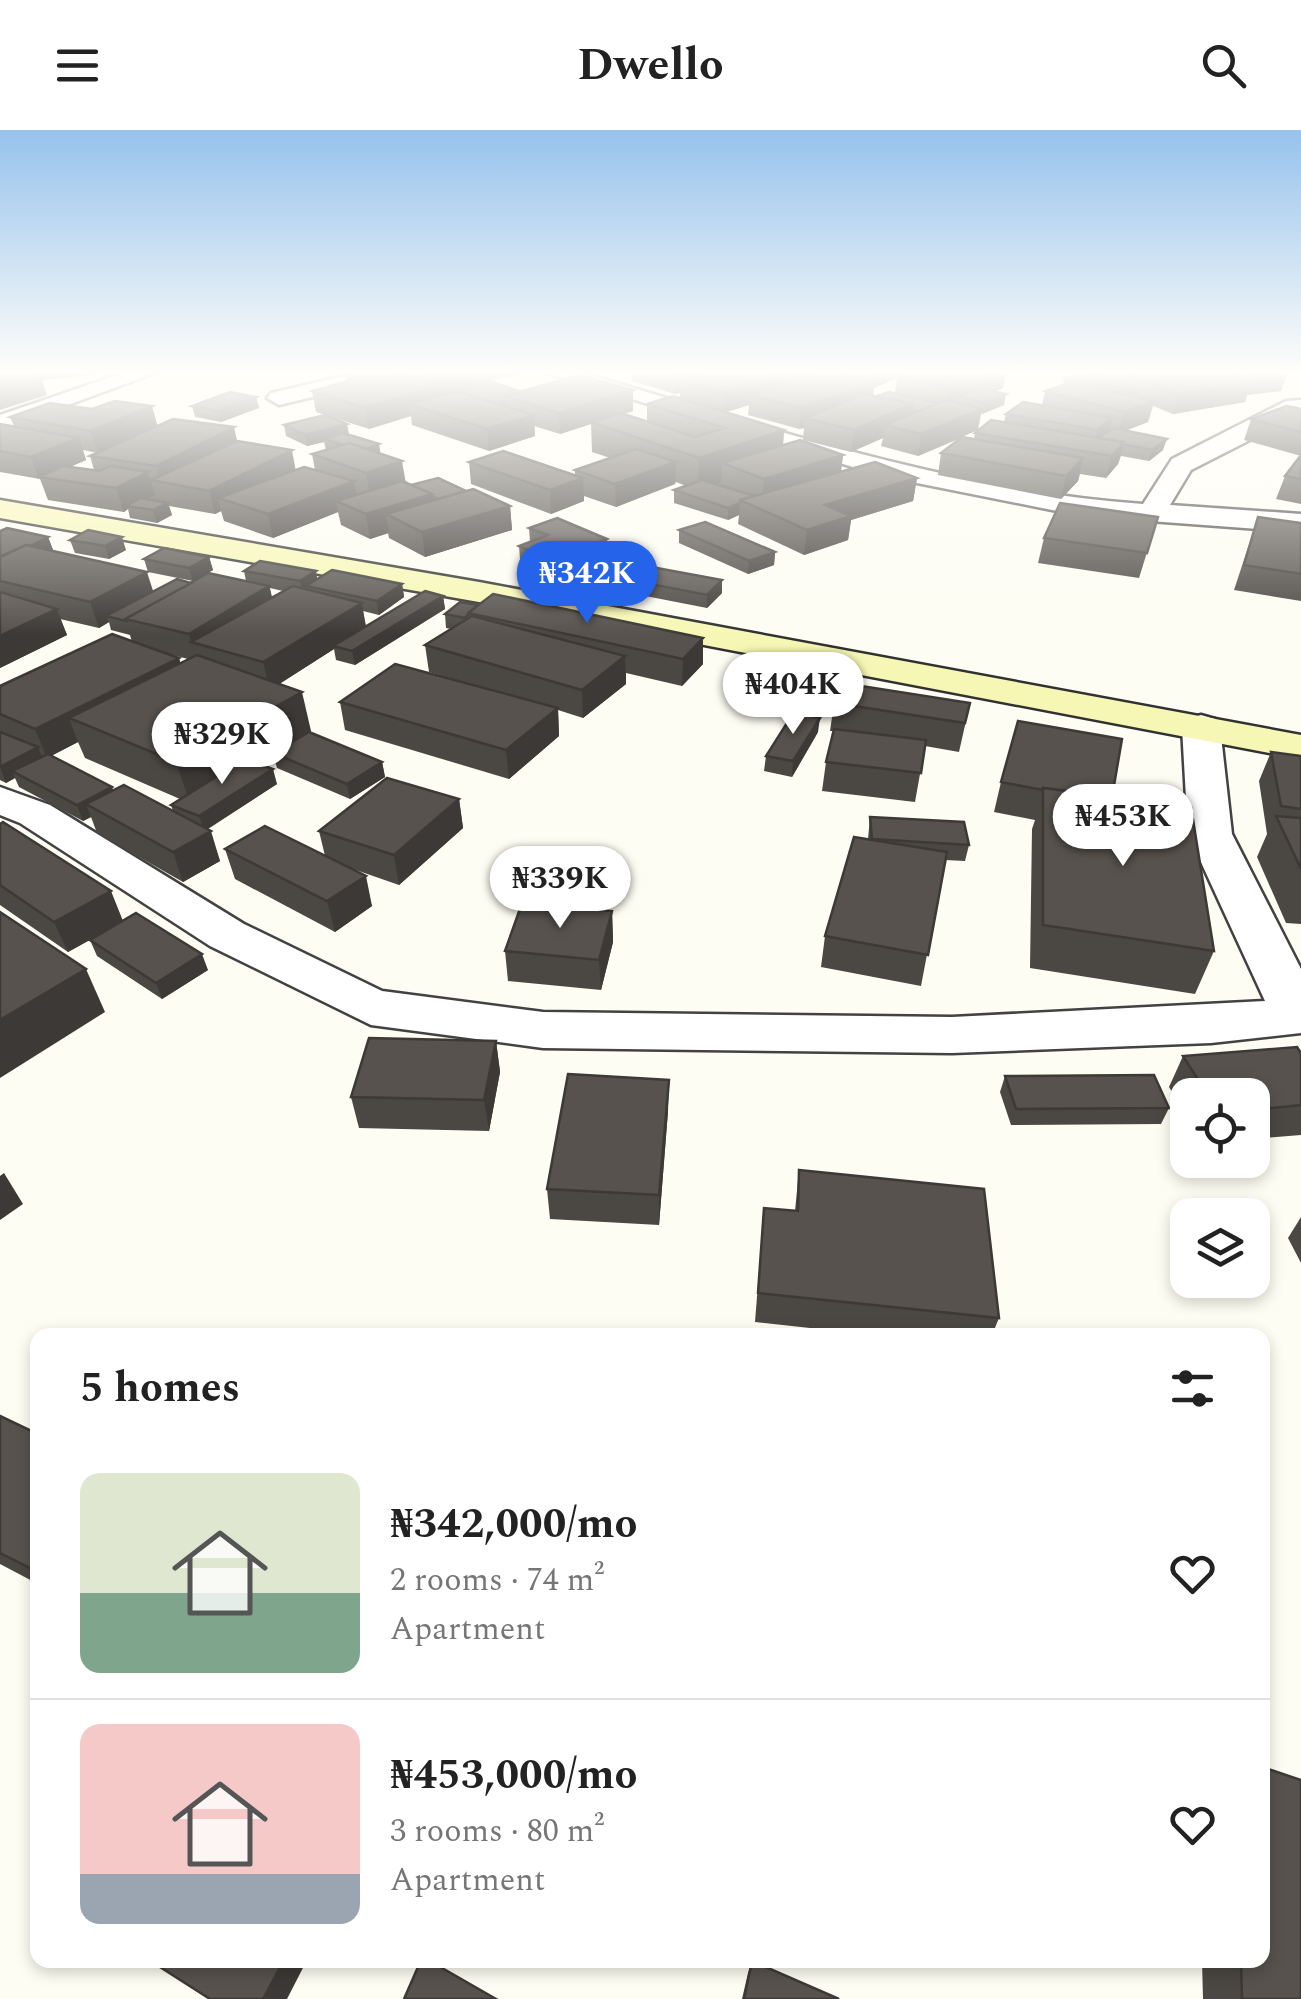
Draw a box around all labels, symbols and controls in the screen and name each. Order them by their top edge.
text: Dwello [577,31,724,100]
icon: menu [50,38,105,93]
icon: search [1196,38,1251,93]
pin: ₦342K [517,541,657,626]
text: ₦342K [539,549,635,598]
pin: ₦404K [723,652,863,737]
text: ₦404K [745,660,841,709]
pin: ₦329K [152,702,292,787]
text: ₦329K [174,710,270,759]
pin: ₦453K [1053,784,1193,869]
text: ₦453K [1075,792,1171,841]
pin: ₦339K [490,846,630,931]
text: ₦339K [512,854,608,903]
map controls [1170,1078,1270,1298]
button: locate [1170,1078,1270,1178]
button: layers [1170,1198,1270,1298]
text: 5 homes [80,1357,240,1420]
icon: filters [1165,1361,1220,1416]
text: ₦342,000/mo [390,1493,638,1556]
icon: home [160,1513,280,1633]
icon: heart [1165,1546,1220,1601]
text: 2 rooms · 74 m² [390,1556,604,1605]
text: Apartment [390,1605,545,1654]
text: ₦453,000/mo [390,1744,638,1807]
icon: home [160,1764,280,1884]
icon: heart [1165,1797,1220,1852]
text: 3 rooms · 80 m² [390,1807,604,1856]
text: Apartment [390,1856,545,1905]

